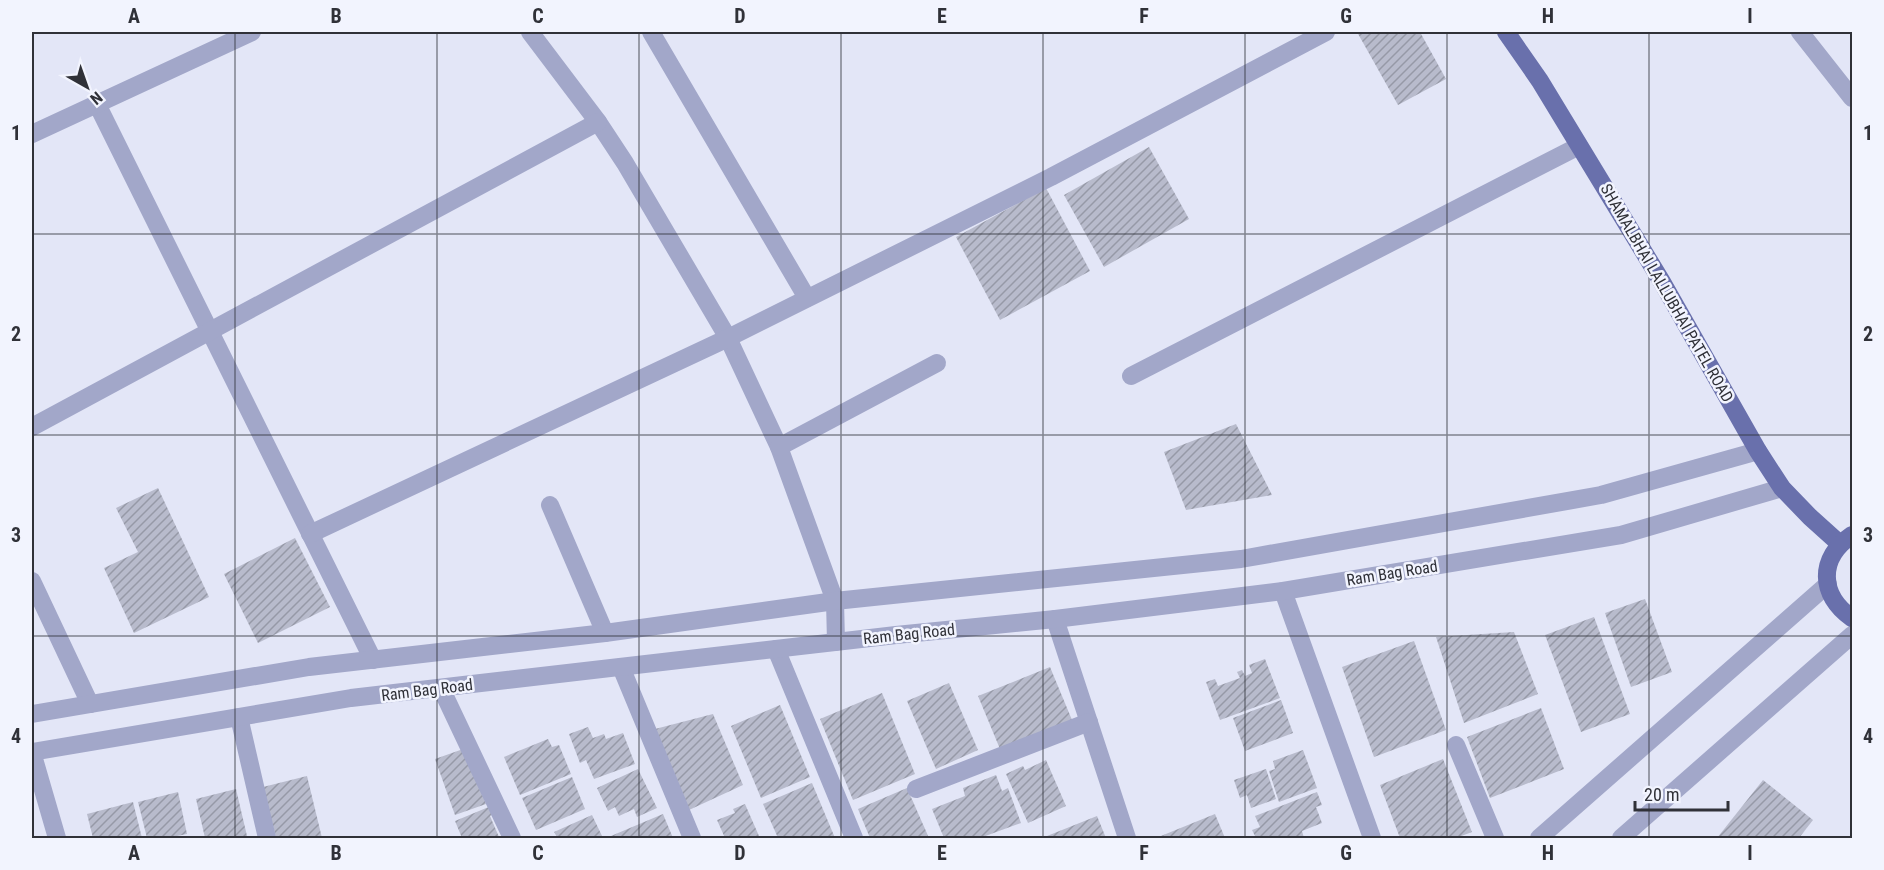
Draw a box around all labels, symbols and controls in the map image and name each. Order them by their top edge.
text: A [128,4,140,28]
text: B [330,4,342,28]
text: C [532,4,544,28]
text: D [734,4,746,28]
text: E [937,4,947,28]
text: F [1139,4,1149,28]
text: G [1340,4,1352,28]
text: H [1542,4,1554,28]
text: I [1747,4,1753,28]
north arrow [57,57,117,117]
text: N [86,88,106,109]
text: 1 [11,121,21,145]
text: 1 [1863,121,1873,145]
street label: SHAMALBHAI LALLUBHAI PATEL ROAD [1597,181,1737,405]
text: 2 [11,322,21,346]
text: 2 [1863,322,1873,346]
text: 3 [11,523,21,547]
text: 3 [1863,523,1873,547]
street label: Ram Bag Road [1345,556,1439,590]
street label: Ram Bag Road [862,620,956,648]
street label: Ram Bag Road [380,675,474,705]
text: 4 [11,724,21,748]
text: 4 [1863,724,1873,748]
scale bar [1635,774,1728,812]
text: 20 m [1644,784,1679,805]
text: A [128,841,140,865]
text: B [330,841,342,865]
text: C [532,841,544,865]
text: D [734,841,746,865]
text: E [937,841,947,865]
text: F [1139,841,1149,865]
text: G [1340,841,1352,865]
text: H [1542,841,1554,865]
text: I [1747,841,1753,865]

